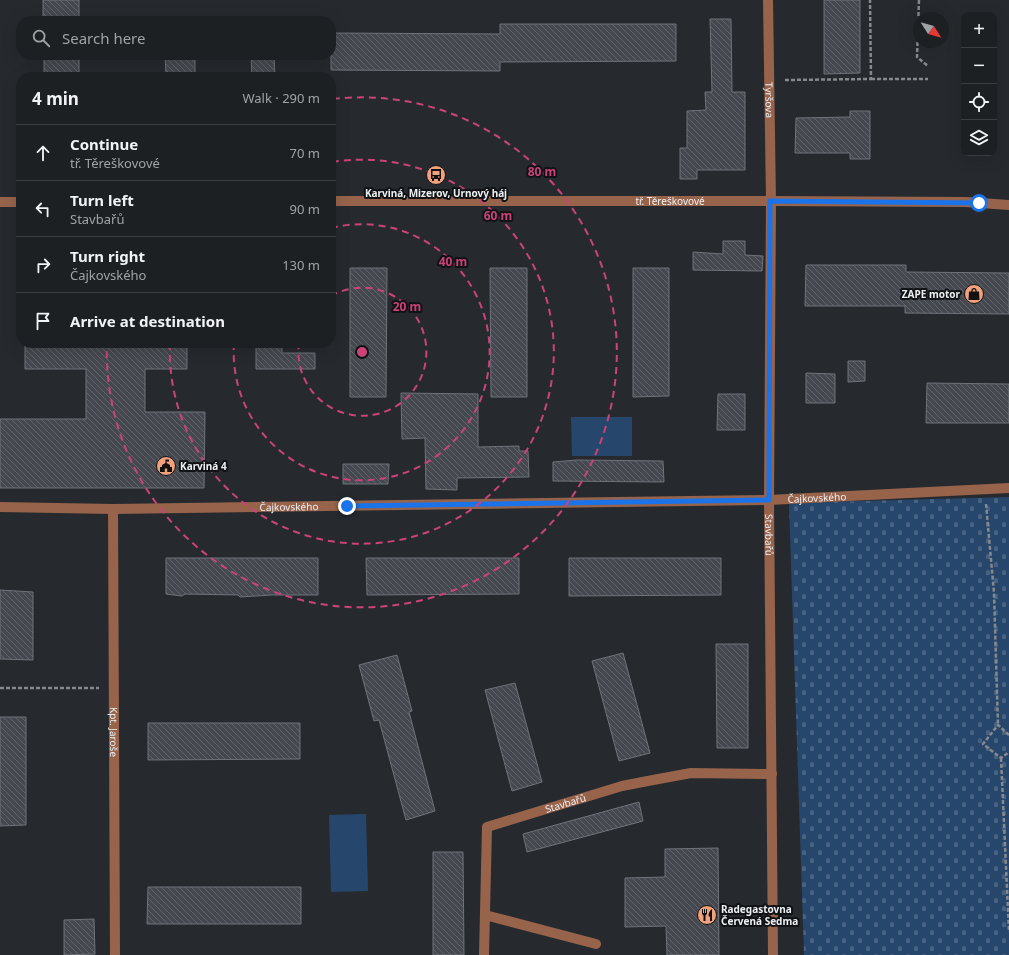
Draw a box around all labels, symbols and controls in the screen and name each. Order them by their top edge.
north arrow [913,12,949,48]
map controls [961,12,997,156]
button: + [961,12,997,48]
search box [16,16,336,60]
icon: search [30,27,52,49]
text: Search here [62,28,145,48]
button: − [961,48,997,84]
street label: Tyršova [762,82,777,118]
button: locate [961,84,997,120]
text: 4 min [32,87,79,110]
text: Walk · 290 m [242,89,320,107]
button: layers [961,120,997,156]
text: Continue [70,134,138,154]
icon: ahead [32,142,54,164]
text: 70 m [290,144,320,162]
text: tř. Těreškovové [70,154,160,172]
text: 80 m [528,163,556,180]
bus stop icon: Karviná, Mizerov, Urnový háj [425,164,447,186]
place label: Karviná, Mizerov, Urnový háj [365,186,507,200]
text: Turn left [70,190,134,210]
street label: tř. Těreškovové [635,194,705,208]
route start [970,194,988,212]
icon: left [32,198,54,220]
text: 90 m [290,200,320,218]
text: 60 m [484,207,512,224]
text: Stavbařů [70,210,124,228]
text: Turn right [70,246,145,266]
text: 40 m [439,253,467,270]
icon: right [32,254,54,276]
text: 130 m [282,256,320,274]
text: Čajkovského [70,266,146,284]
shop icon: ZAPE motor [963,283,985,305]
place label: ZAPE motor [902,287,961,301]
text: 20 m [393,298,421,315]
icon: arrive [32,310,54,332]
text: Arrive at destination [70,311,225,331]
centre of rings [355,345,369,359]
public building icon: Karviná 4 [155,455,177,477]
place label: Karviná 4 [180,459,227,473]
street label: Čajkovského [787,489,847,506]
route end [338,497,356,515]
street label: Čajkovského [259,499,318,514]
street label: Stavbařů [762,514,776,556]
street label: Kpt. Jaroše [107,707,121,757]
street label: Stavbařů [543,790,588,816]
place label: Radegastovna Červená Sedma [721,902,798,928]
restaurant icon: Radegastovna Červená Sedma [696,904,718,926]

